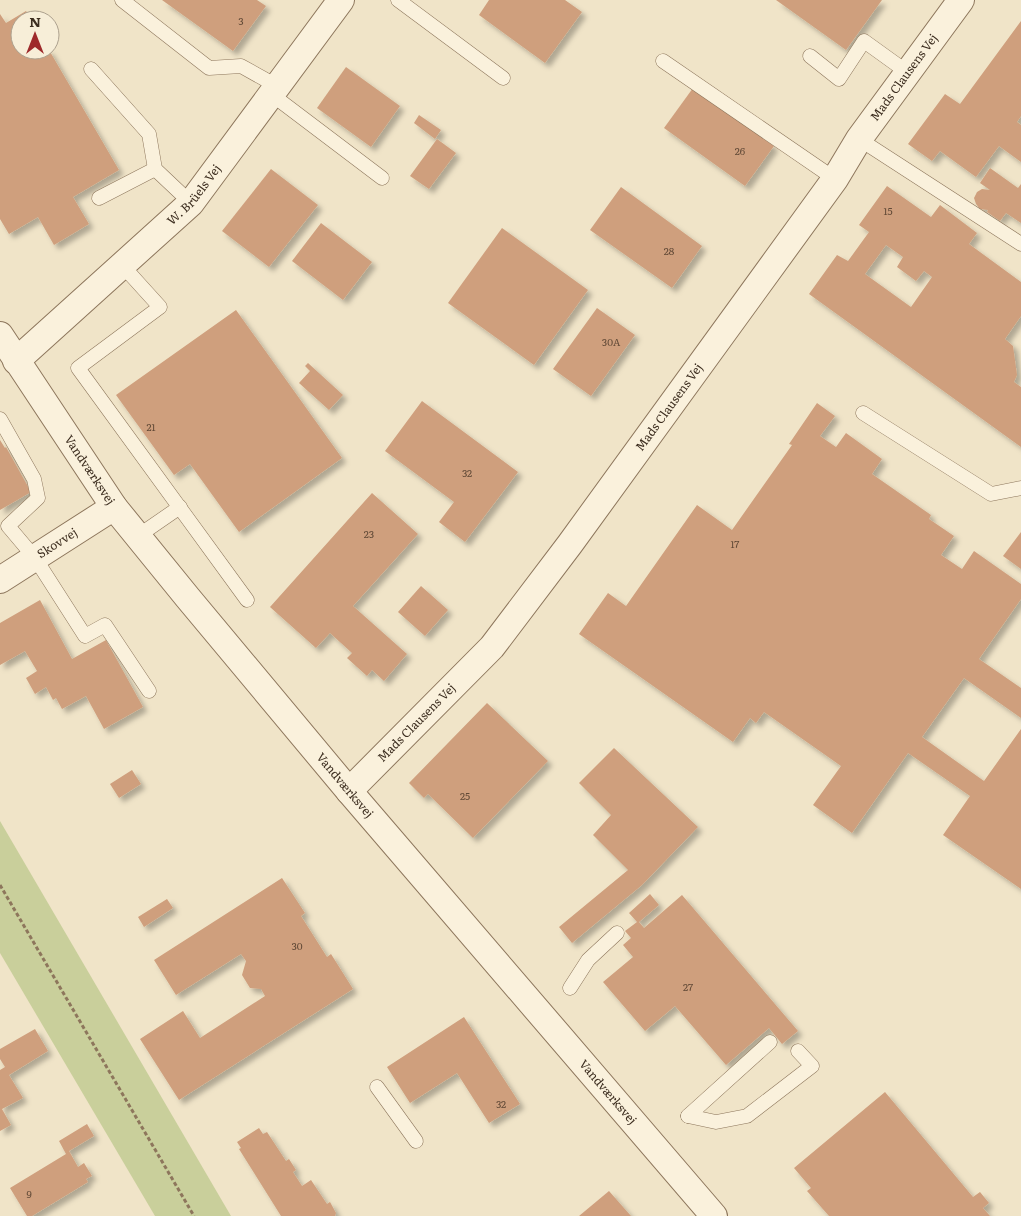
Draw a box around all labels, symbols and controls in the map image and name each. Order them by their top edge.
north arrow [10,10,60,60]
text: N [29,11,41,31]
house number: 3 [238,13,244,28]
street label: Mads Clausens Vej [865,30,941,124]
house number: 26 [735,143,746,158]
street label: W. Brüels Vej [162,160,225,229]
house number: 15 [883,203,893,218]
house number: 28 [664,243,675,258]
house number: 30A [602,334,621,349]
street label: Mads Clausens Vej [630,359,706,454]
house number: 21 [146,419,156,434]
street label: Vandværksvej [61,431,120,508]
house number: 32 [462,465,472,480]
street label: Skovvej [33,523,81,562]
house number: 23 [364,526,374,541]
house number: 17 [731,536,739,551]
street label: Mads Clausens Vej [373,679,459,766]
street label: Vandværksvej [313,748,378,821]
house number: 25 [460,788,470,803]
house number: 30 [291,938,303,953]
house number: 27 [683,979,693,994]
street label: Vandværksvej [575,1055,641,1128]
house number: 32 [496,1096,506,1111]
house number: 9 [26,1186,32,1201]

